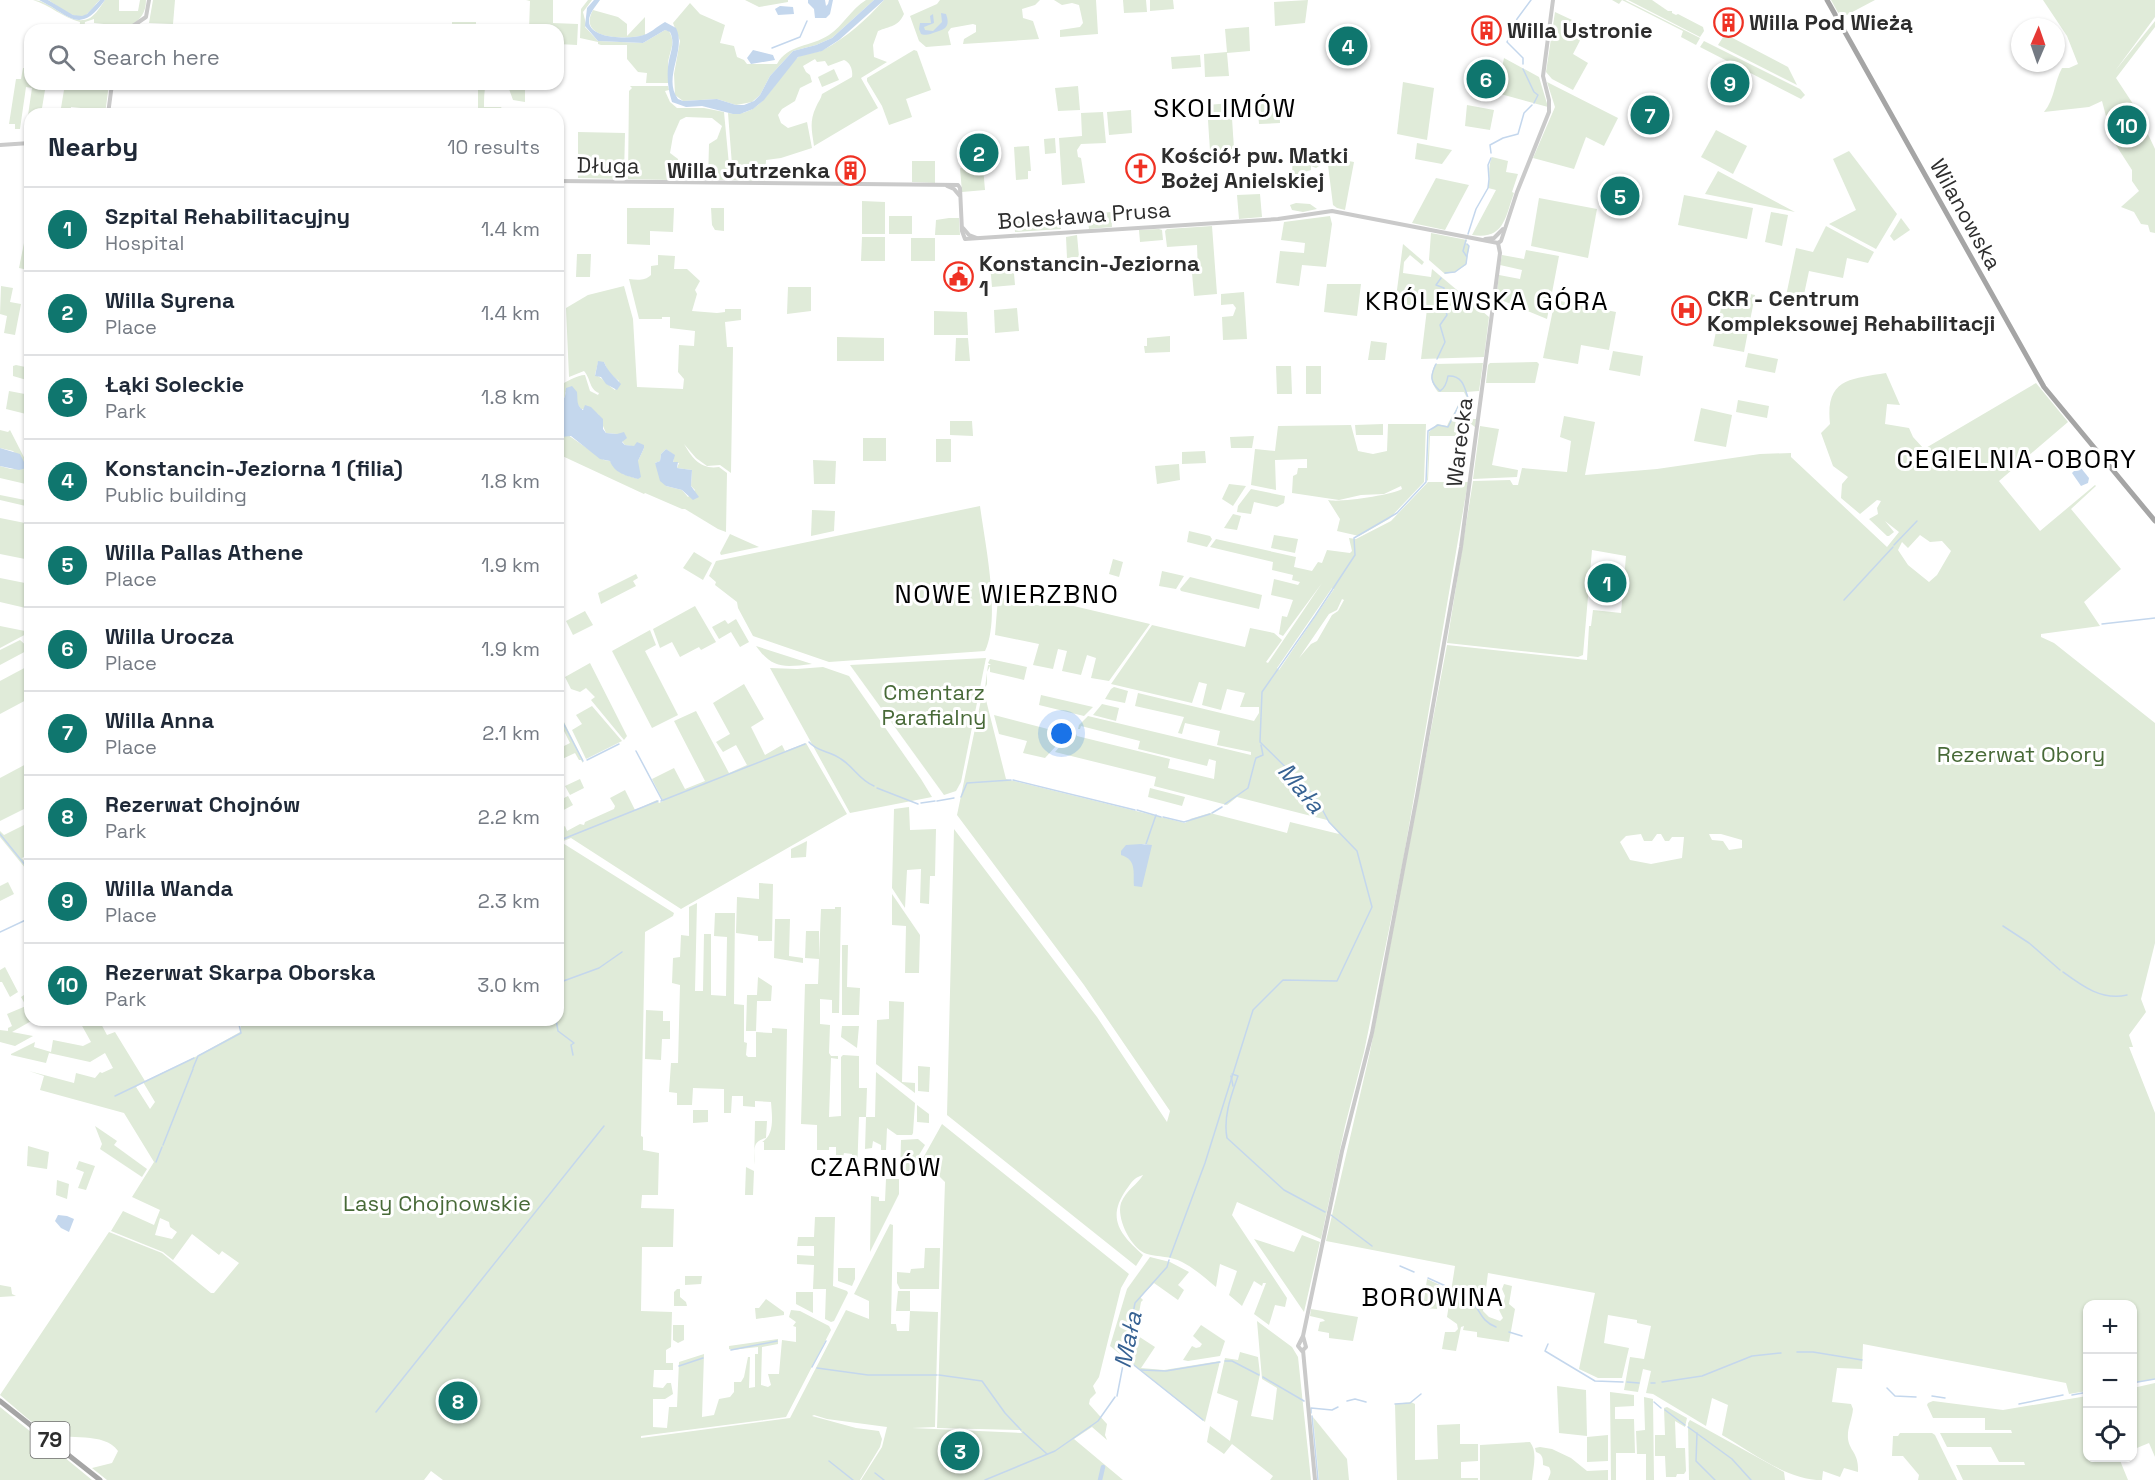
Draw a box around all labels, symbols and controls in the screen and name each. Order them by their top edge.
building icon: Willa Pod Wieżą [1712,6,1744,38]
place label: Willa Pod Wieżą [1749,8,1913,36]
building icon: Willa Ustronie [1470,14,1502,46]
place label: Willa Ustronie [1507,16,1653,44]
north arrow [2011,18,2065,72]
search box [24,24,564,90]
pin: 4 [1328,24,1368,68]
icon: search [45,41,78,74]
text: Search here [93,43,220,71]
pin: 6 [1466,56,1506,101]
pin: 9 [1710,60,1750,106]
district label: SKOLIMÓW [1153,91,1297,125]
pin: 7 [1630,92,1670,138]
pin: 10 [2108,102,2146,148]
text: Nearby [48,130,138,164]
pin: 2 [960,130,998,176]
text: 10 results [447,134,540,160]
place label: Kościół pw. Matki Bożej Anielskiej [1161,141,1348,194]
street label: Długa [576,150,640,180]
church icon: Kościół pw. Matki Bożej Anielskiej [1124,152,1156,184]
street label: Wilanowska [1924,153,2008,275]
building icon: Willa Jutrzenka [835,154,867,186]
place label: Willa Jutrzenka [667,156,830,184]
pin: 5 [1600,174,1640,218]
street label: Bolesława Prusa [996,195,1172,235]
text: Szpital Rehabilitacyjny [105,202,350,230]
text: 1 [63,216,72,242]
text: 1.4 km [481,216,540,242]
text: Hospital [105,230,184,256]
place label: Konstancin-Jeziorna 1 [979,249,1200,302]
public building icon: Konstancin-Jeziorna 1 [942,260,974,292]
district label: KRÓLEWSKA GÓRA [1365,284,1609,318]
place label: CKR - Centrum Kompleksowej Rehabilitacji [1707,284,1995,337]
text: Willa Syrena [105,286,235,314]
hospital icon: CKR - Centrum Kompleksowej Rehabilitacji [1670,295,1702,327]
text: 2 [62,300,73,326]
text: 1.4 km [481,300,540,326]
text: Place [105,314,157,340]
text: Łąki Soleckie [105,370,244,398]
text: 3 [61,384,74,410]
text: 1.8 km [481,384,540,410]
street label: Warecka [1440,395,1478,488]
text: Park [105,398,147,424]
district label: CEGIELNIA-OBORY [1897,442,2137,476]
text: Konstancin-Jeziorna 1 (filia) [105,454,403,482]
text: 4 [61,468,74,494]
text: 1.8 km [481,468,540,494]
text: Public building [105,482,247,508]
text: Willa Pallas Athene [105,538,304,566]
text: 5 [62,552,74,578]
text: 1.9 km [481,552,540,578]
pin: 1 [1588,560,1626,606]
text: Place [105,566,157,592]
district label: NOWE WIERZBNO [895,577,1119,611]
text: Willa Urocza [105,622,234,650]
text: 6 [61,636,74,662]
text: 1.9 km [481,636,540,662]
text: Place [105,650,157,676]
park label: Cmentarz Parafialny [882,678,986,731]
text: Willa Anna [105,706,214,734]
your location [1047,719,1076,748]
text: 7 [62,720,73,746]
text: 2.1 km [482,720,540,746]
text: Place [105,734,157,760]
park label: Rezerwat Obory [1937,740,2105,768]
water label: Mała [1271,756,1332,820]
text: Rezerwat Chojnów [105,790,300,818]
text: 8 [62,804,74,830]
text: 2.2 km [478,804,540,830]
text: Park [105,818,147,844]
text: Willa Wanda [105,874,233,902]
text: 9 [61,888,74,914]
text: 2.3 km [478,888,540,914]
text: Place [105,902,157,928]
text: Rezerwat Skarpa Oborska [105,958,375,986]
text: 10 [57,972,79,998]
text: 3.0 km [477,972,540,998]
text: Park [105,986,147,1012]
district label: CZARNÓW [810,1150,942,1184]
park label: Lasy Chojnowskie [343,1189,531,1217]
district label: BOROWINA [1362,1280,1504,1314]
map controls [2083,1300,2137,1462]
button: + [2083,1300,2137,1354]
water label: Mała [1106,1309,1149,1371]
button: − [2083,1354,2137,1408]
pin: 8 [438,1378,478,1424]
button: locate [2083,1408,2137,1462]
road number: 79 [31,1422,70,1458]
pin: 3 [940,1428,980,1474]

